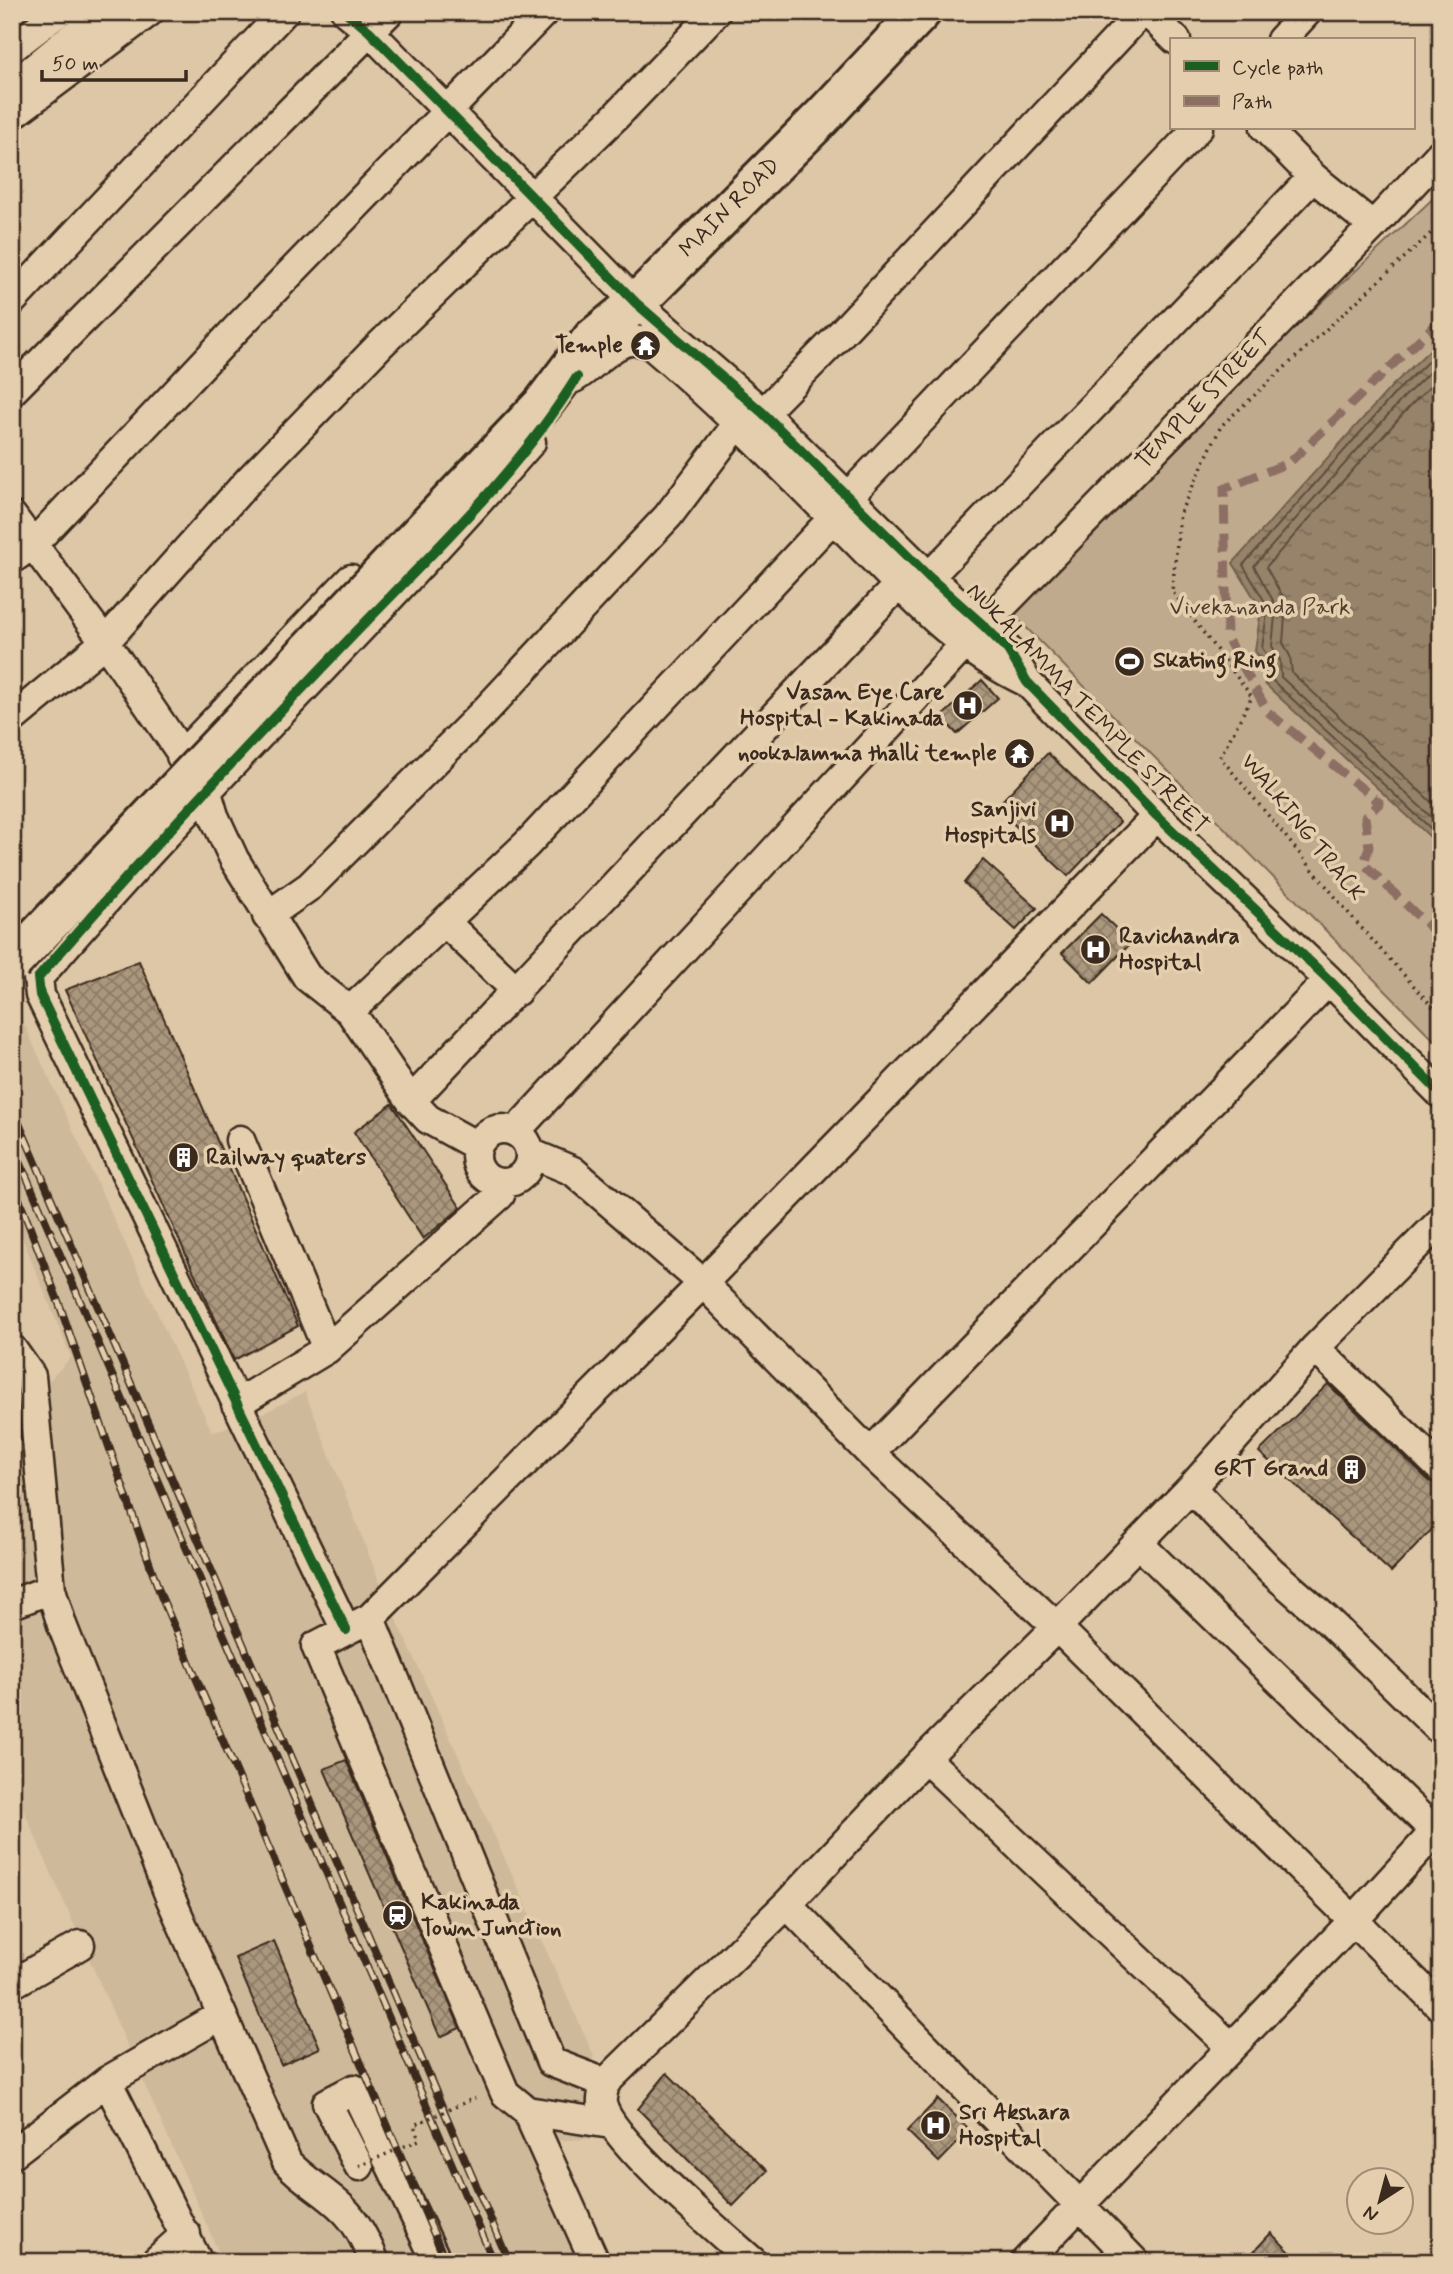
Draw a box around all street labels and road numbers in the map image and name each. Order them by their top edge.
street label: MAIN ROAD [673,151,787,265]
street label: TEMPLE STREET [1130,323,1279,476]
street label: NUKALAMMA TEMPLE STREET [959,577,1215,841]
street label: WALKING TRACK [1233,748,1371,908]

